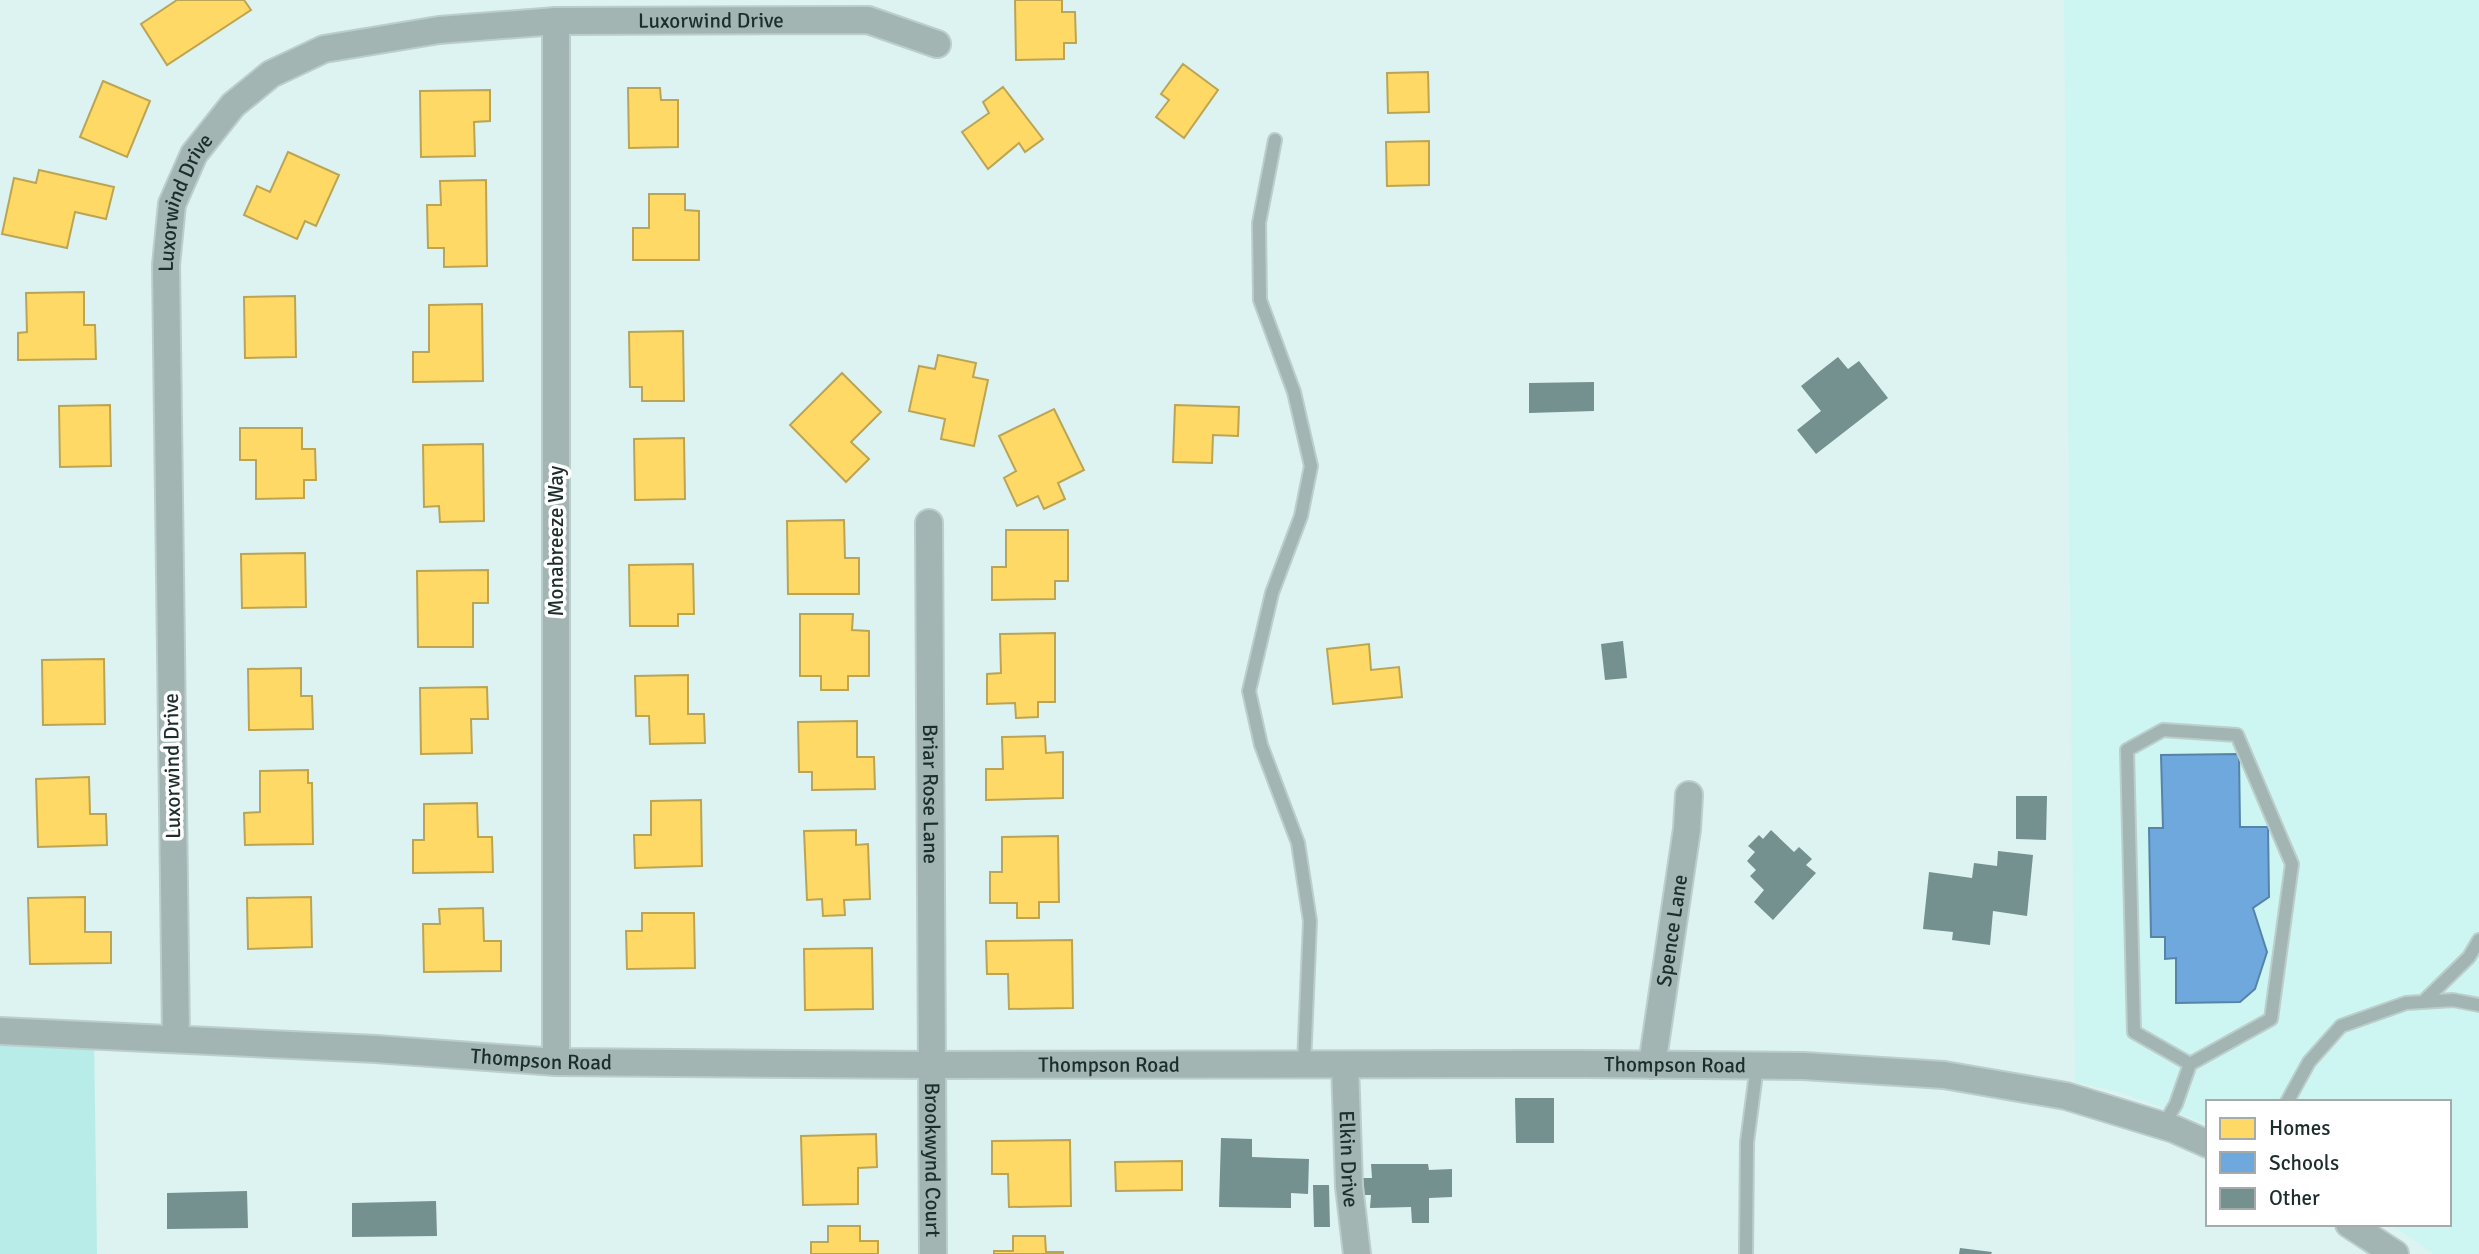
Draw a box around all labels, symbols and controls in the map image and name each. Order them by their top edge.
street label: Luxorwind Drive [638,7,784,34]
street label: Luxorwind Drive [153,128,218,272]
street label: Monabreeze Way [543,465,569,616]
street label: Luxorwind Drive [158,693,186,839]
street label: Briar Rose Lane [917,724,944,864]
street label: Spence Lane [1651,873,1693,988]
street label: Thompson Road [469,1043,612,1075]
street label: Thompson Road [1604,1051,1746,1078]
street label: Thompson Road [1038,1052,1180,1078]
street label: Brookwynd Court [919,1082,946,1237]
legend [2206,1100,2451,1226]
street label: Elkin Drive [1334,1110,1364,1209]
text: Homes [2269,1115,2331,1141]
text: Schools [2269,1150,2339,1176]
text: Other [2269,1185,2320,1211]

